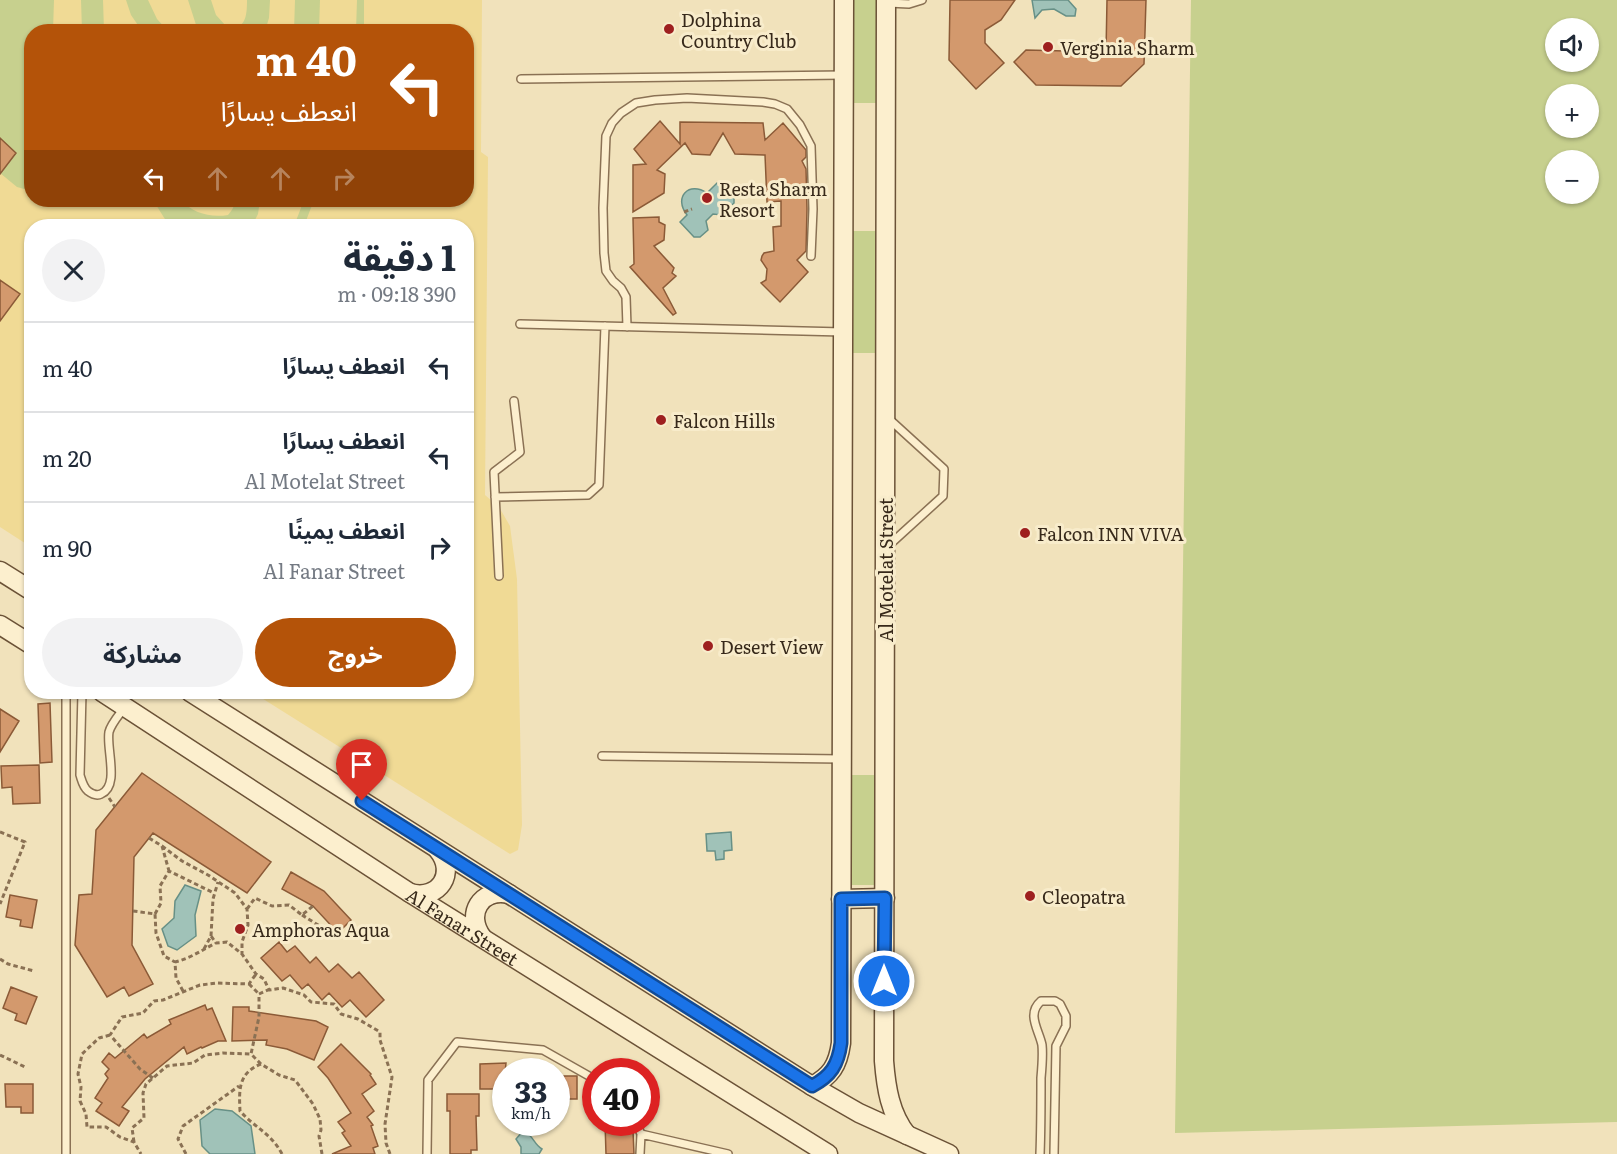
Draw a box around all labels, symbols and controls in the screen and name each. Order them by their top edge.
place label: Dolphina Country Club [681,6,796,54]
map controls [1545,18,1599,204]
button: sound [1545,18,1599,72]
marker: Dolphina Country Club [662,22,676,36]
text: 40 m [256,27,357,89]
place label: Verginia Sharm [1060,34,1195,61]
marker: Verginia Sharm [1041,40,1055,54]
icon: left [378,48,456,126]
button: + [1545,84,1599,138]
text: انعطف يسارًا [220,89,357,129]
button: − [1545,150,1599,204]
icon: left [138,162,171,195]
icon: ahead [201,162,234,195]
icon: ahead [264,162,297,195]
icon: right [327,162,360,195]
place label: Resta Sharm Resort [719,175,827,223]
marker: Resta Sharm Resort [700,191,714,205]
text: 1 دقيقة [343,229,456,282]
button: close [42,239,105,302]
text: 390 m · 09:18 [337,278,456,308]
text: انعطف يسارًا [282,348,405,381]
text: 40 m [42,351,93,384]
icon: left [423,351,456,384]
place label: Falcon Hills [673,407,775,434]
marker: Falcon Hills [654,413,668,427]
text: انعطف يسارًا [282,423,405,456]
text: 20 m [42,441,92,474]
icon: left [423,441,456,474]
text: Al Motelat Street [244,465,405,495]
street label: Al Motelat Street [872,497,899,642]
text: انعطف يمينًا [288,513,405,546]
place label: Falcon INN VIVA [1037,520,1184,547]
marker: Falcon INN VIVA [1018,526,1032,540]
text: 90 m [42,531,92,564]
icon: right [423,531,456,564]
text: Al Fanar Street [263,555,405,585]
button: مشاركة [42,618,243,687]
button: خروج [255,618,456,687]
place label: Desert View [720,633,824,660]
marker: Desert View [701,639,715,653]
pin [336,739,387,801]
icon: arrive [345,748,378,781]
street label: Al Fanar Street [401,881,525,972]
place label: Cleopatra [1042,883,1126,910]
marker: Cleopatra [1023,889,1037,903]
place label: Amphoras Aqua [252,916,390,943]
marker: Amphoras Aqua [233,922,247,936]
position arrow [852,949,916,1013]
speed limit sign: 40 [582,1058,660,1136]
text: 33 [515,1068,547,1112]
text: km/h [511,1101,551,1124]

